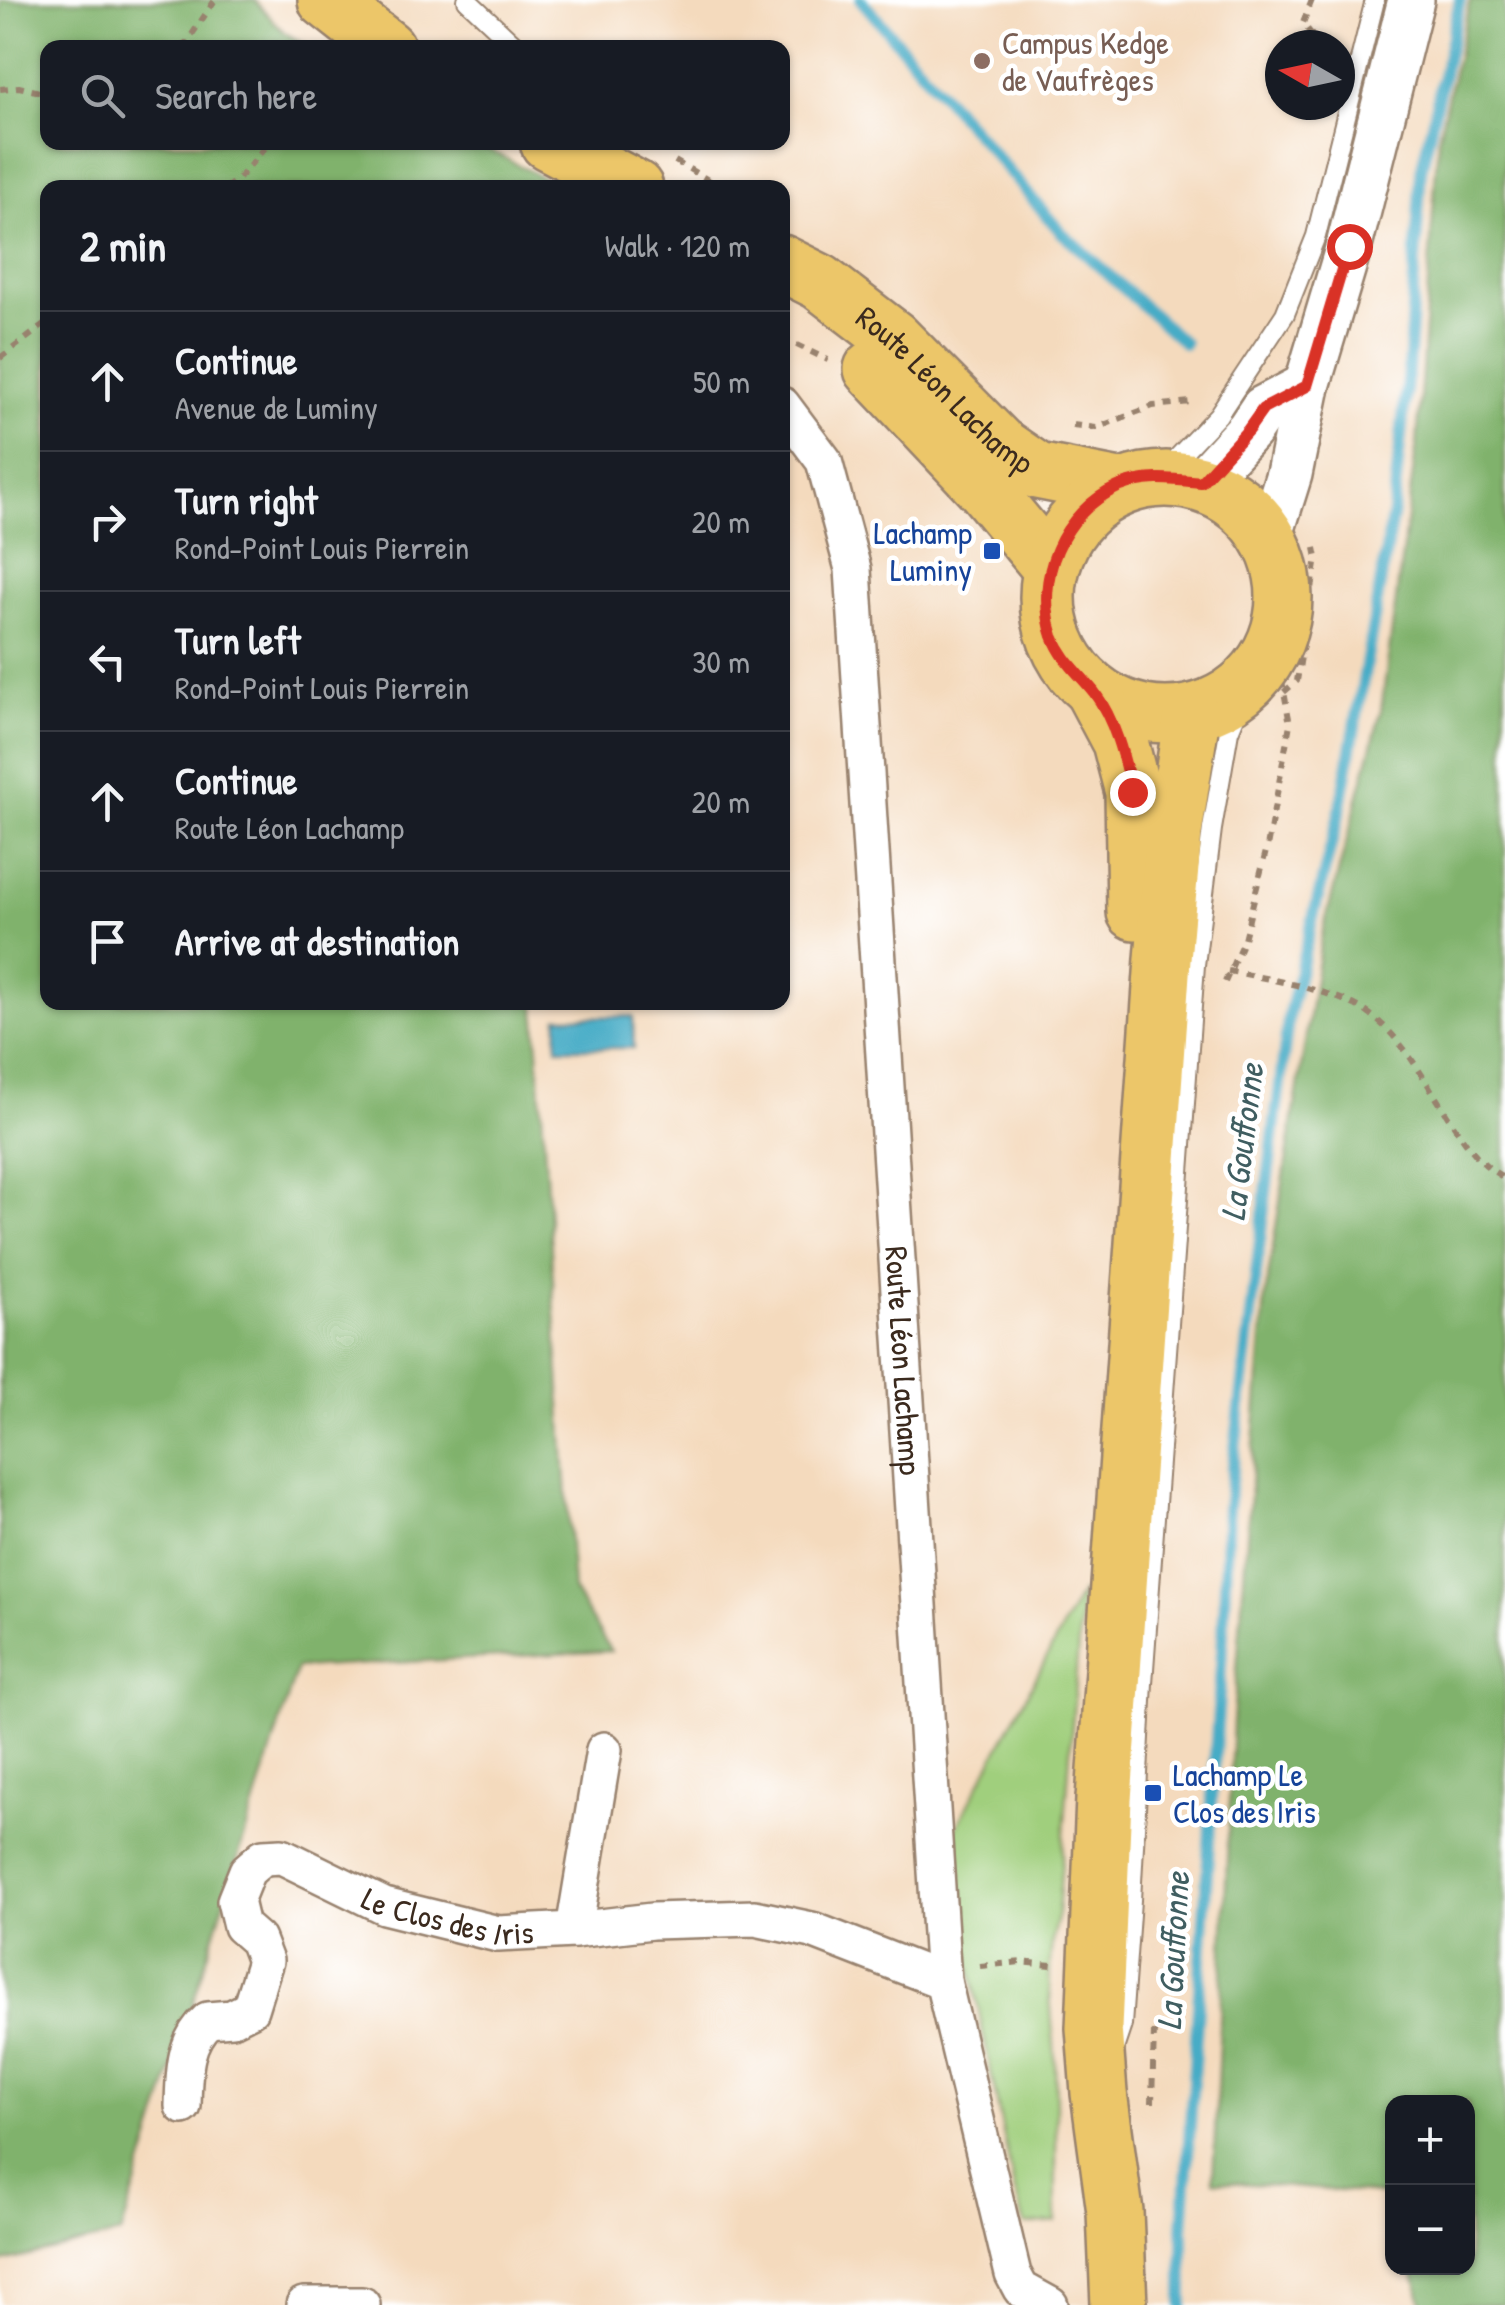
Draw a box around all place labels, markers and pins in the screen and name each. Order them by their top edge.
place label: Campus Kedge de Vaufrèges [1002,21,1169,101]
marker: Campus Kedge de Vaufrèges [971,50,993,72]
place label: Lachamp Luminy [874,511,972,591]
marker: Lachamp Luminy [981,540,1003,562]
place label: Lachamp Le Clos des Iris [1173,1753,1316,1833]
marker: Lachamp Le Clos des Iris [1142,1782,1164,1804]

